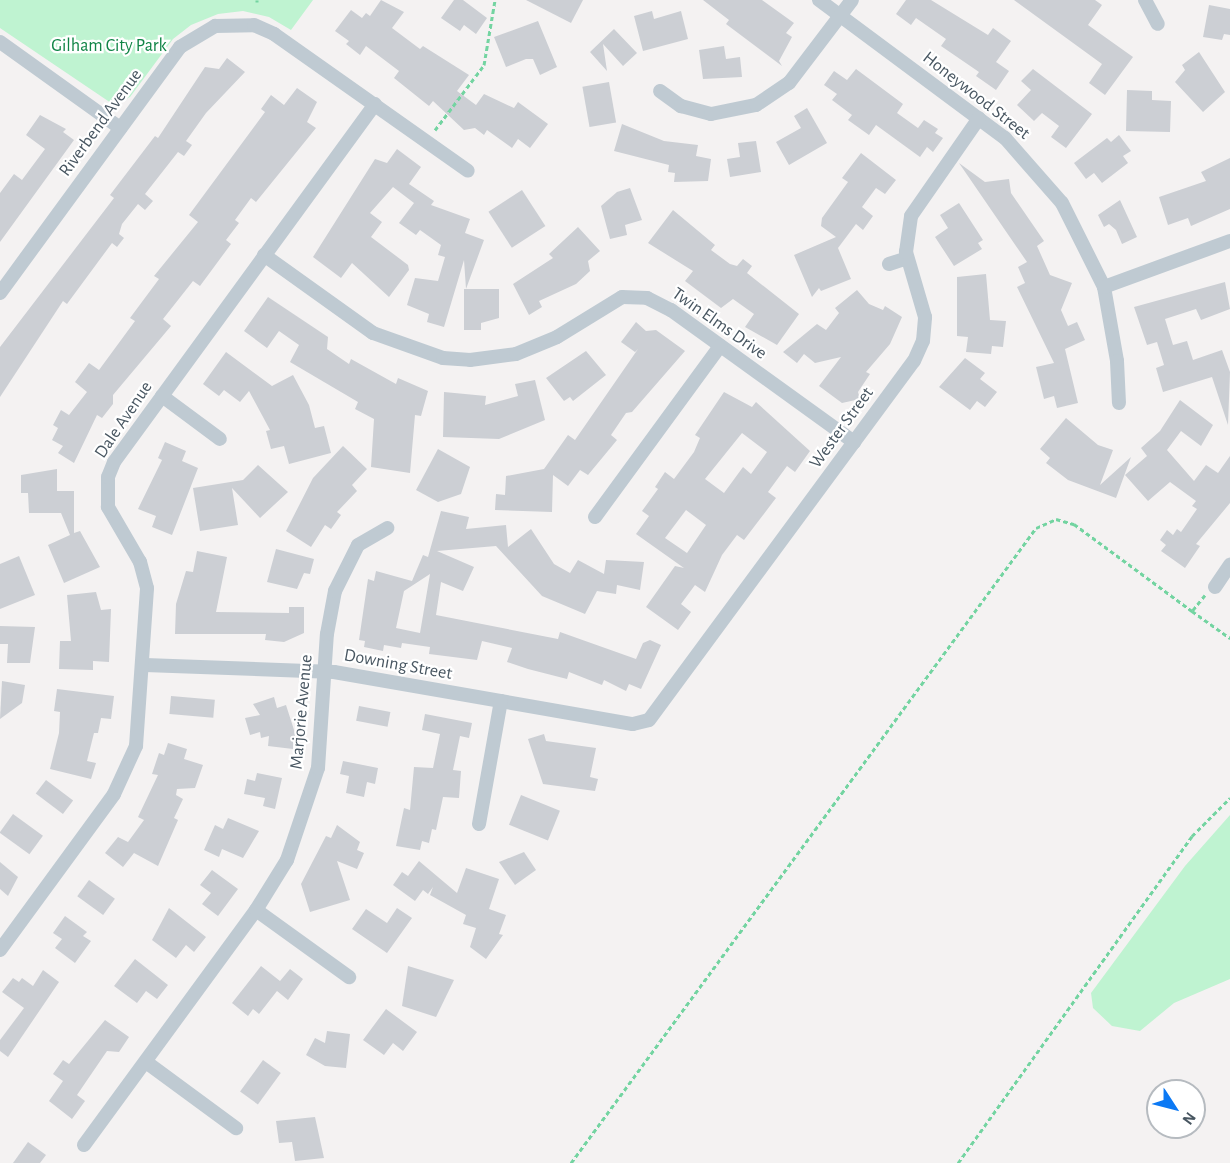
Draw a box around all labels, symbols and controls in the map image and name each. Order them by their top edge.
park label: Gilham City Park [51,35,167,57]
street label: Honeywood Street [918,47,1034,145]
street label: Riverbend Avenue [55,65,147,181]
street label: Twin Elms Drive [667,283,771,365]
street label: Dale Avenue [90,377,158,463]
street label: Wester Street [805,383,879,473]
street label: Downing Street [342,645,454,685]
street label: Marjorie Avenue [286,654,318,770]
north arrow [1146,1079,1206,1139]
text: N [1179,1109,1199,1128]

